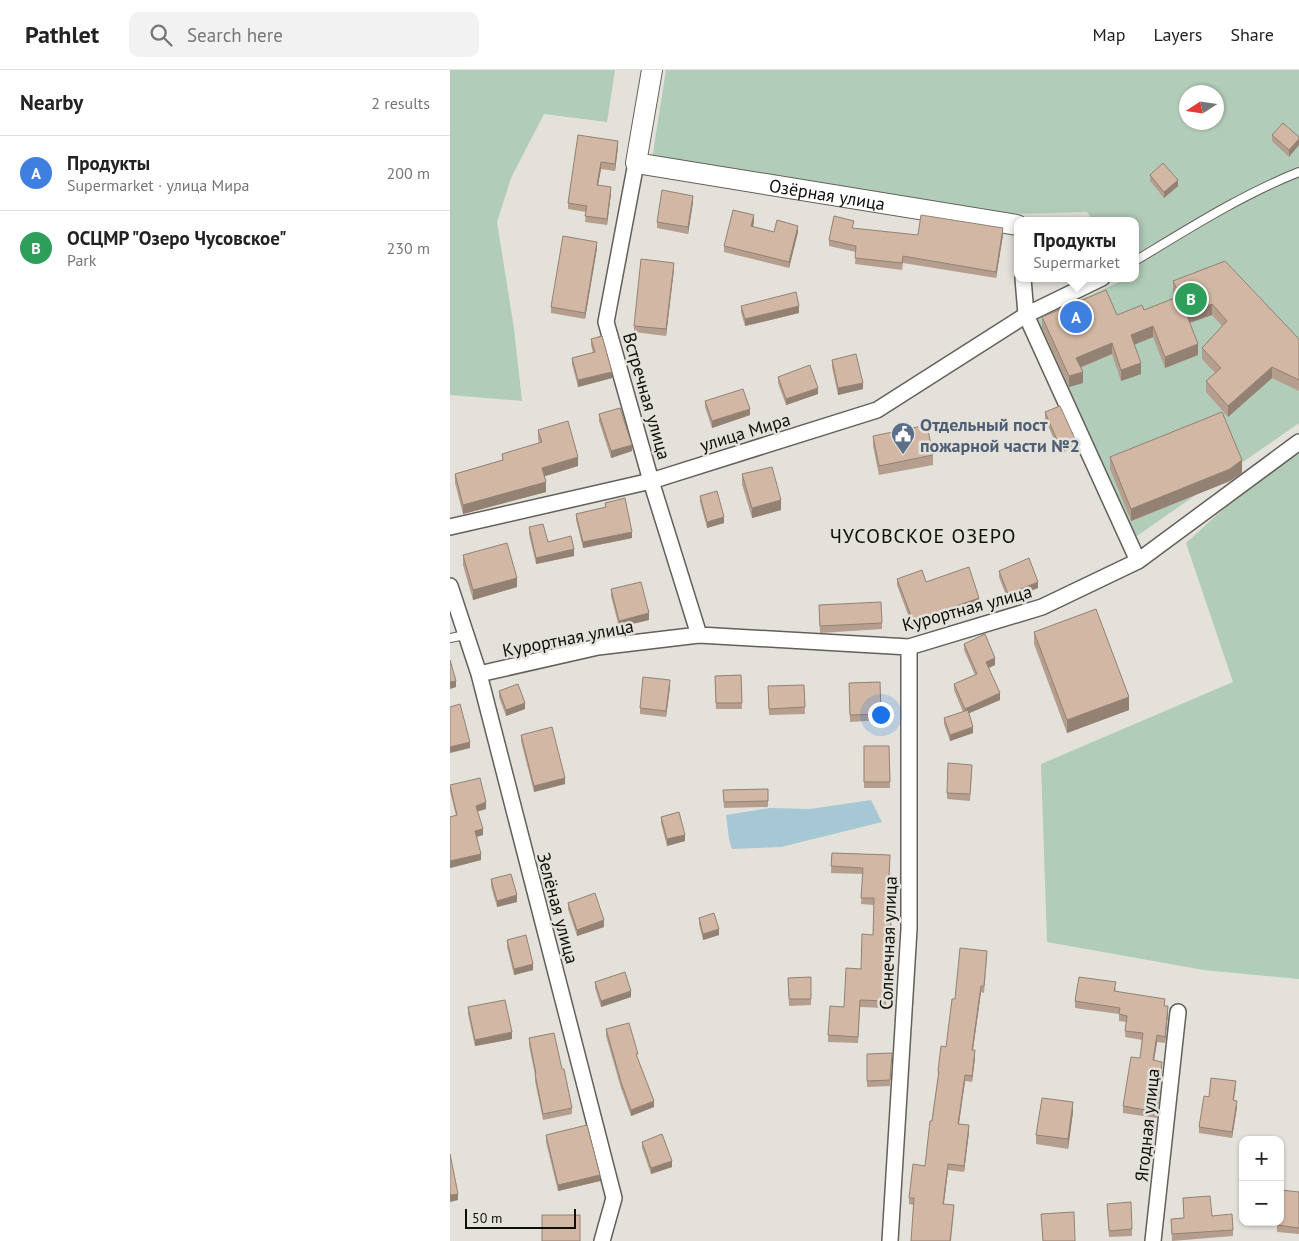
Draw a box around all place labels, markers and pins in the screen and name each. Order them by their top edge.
pin: B [1175,280,1207,318]
pin: A [1060,298,1092,336]
place label: Отдельный пост пожарной части №2 [920,413,1080,457]
public building icon: Отдельный пост пожарной части №2 [890,421,916,455]

